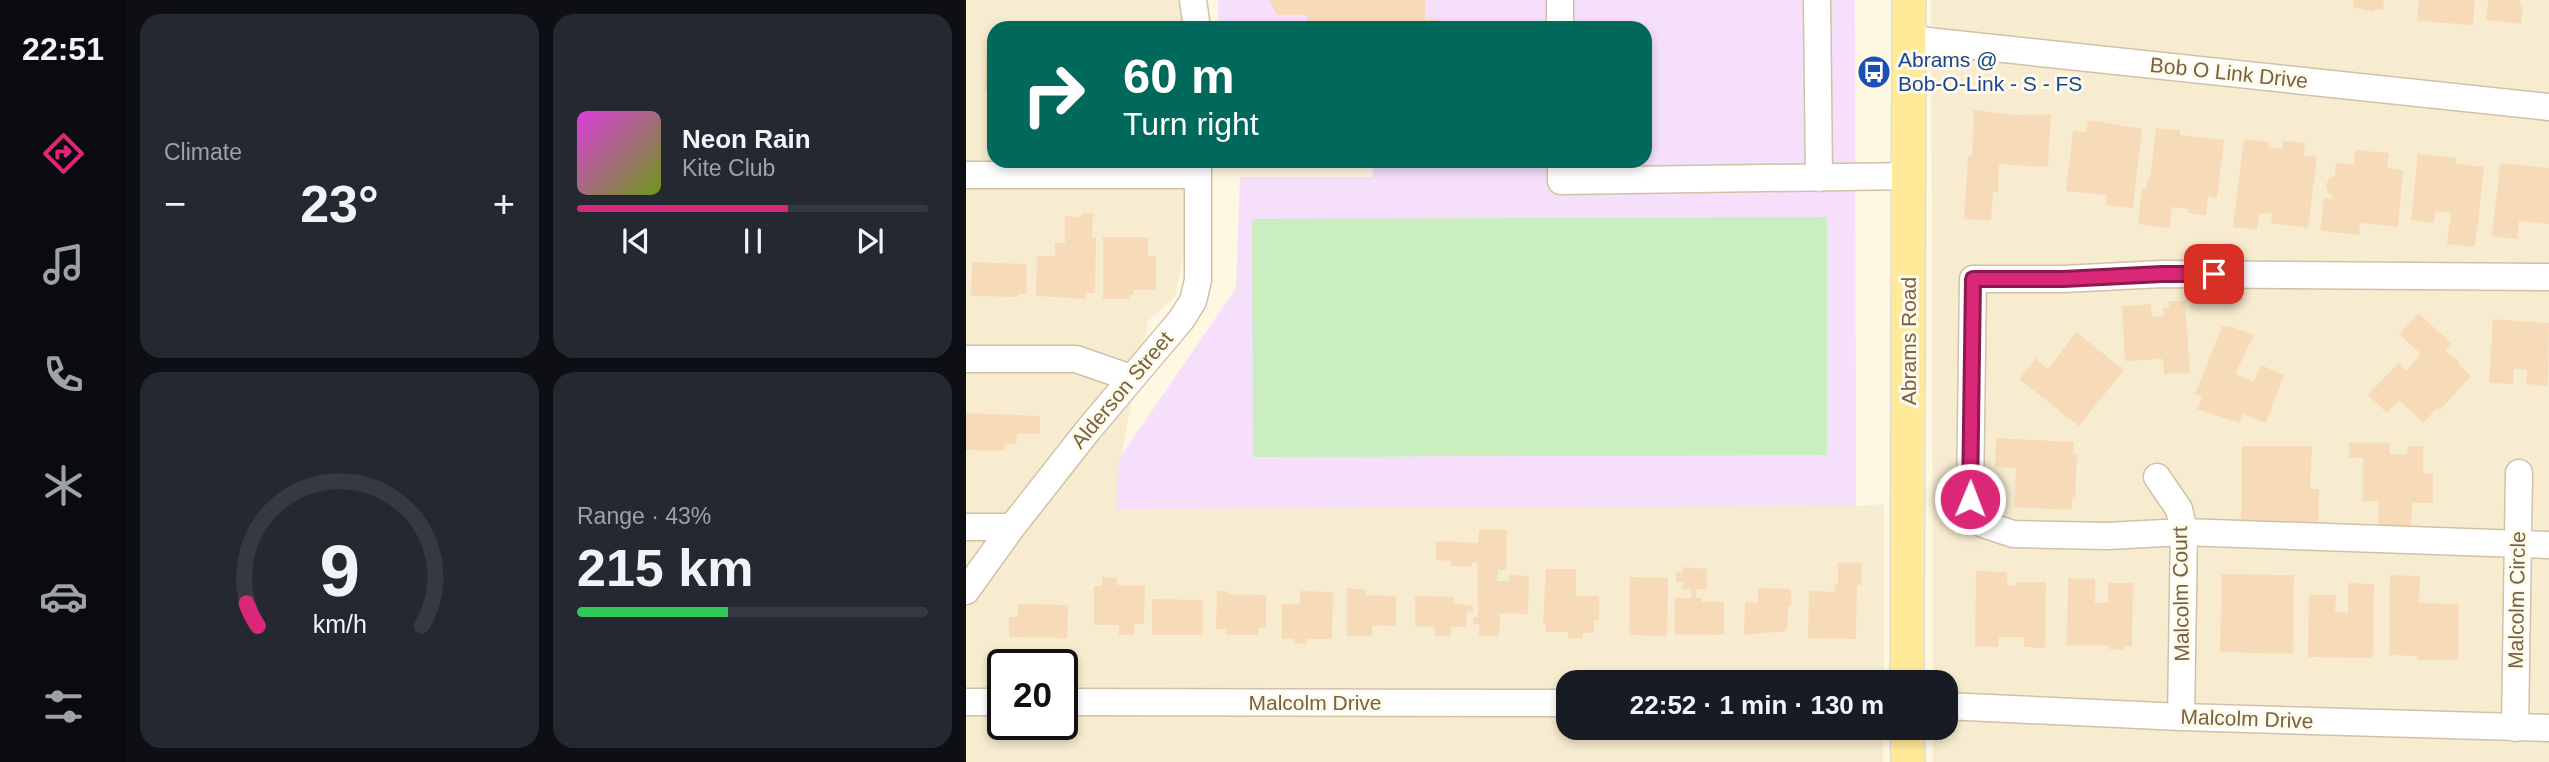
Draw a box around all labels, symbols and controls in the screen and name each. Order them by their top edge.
text: 22:51 [22,31,104,67]
place label: Abrams @ Bob-O-Link - S - FS [1898,48,2082,95]
icon: right [1008,49,1099,140]
text: 60 m [1123,49,1235,103]
bus stop icon: Abrams @ Bob-O-Link - S - FS [1855,53,1893,91]
street label: Bob O Link Drive [2149,53,2309,92]
text: Turn right [1123,106,1259,142]
text: Neon Rain [682,124,811,154]
icon: directions [39,129,88,178]
text: Climate [164,139,242,165]
text: Kite Club [682,155,775,181]
text: 23° [300,175,379,233]
text: − [164,183,186,225]
text: + [493,183,515,225]
icon: previous [617,222,655,260]
icon: pause [734,222,772,260]
icon: next [851,222,889,260]
icon: music [39,240,88,289]
pin [2184,244,2244,304]
icon: arrive [2195,255,2233,293]
street label: Abrams Road [1897,277,1920,405]
street label: Alderson Street [1066,327,1177,453]
icon: phone [39,350,88,399]
icon: climate [39,461,88,510]
position arrow [1933,462,2007,536]
text: Range · 43% [577,503,711,529]
street label: Malcolm Court [2168,526,2193,662]
text: 9 [319,530,360,611]
street label: Malcolm Circle [2504,531,2529,669]
text: 215 km [577,539,753,597]
icon: car [39,572,88,621]
text: km/h [312,610,367,638]
speed limit sign: 20 [987,649,1078,740]
icon: filters [39,682,88,731]
text: 22:52 · 1 min · 130 m [1630,690,1884,720]
street label: Malcolm Drive [1248,691,1382,714]
street label: Malcolm Drive [2180,705,2314,732]

